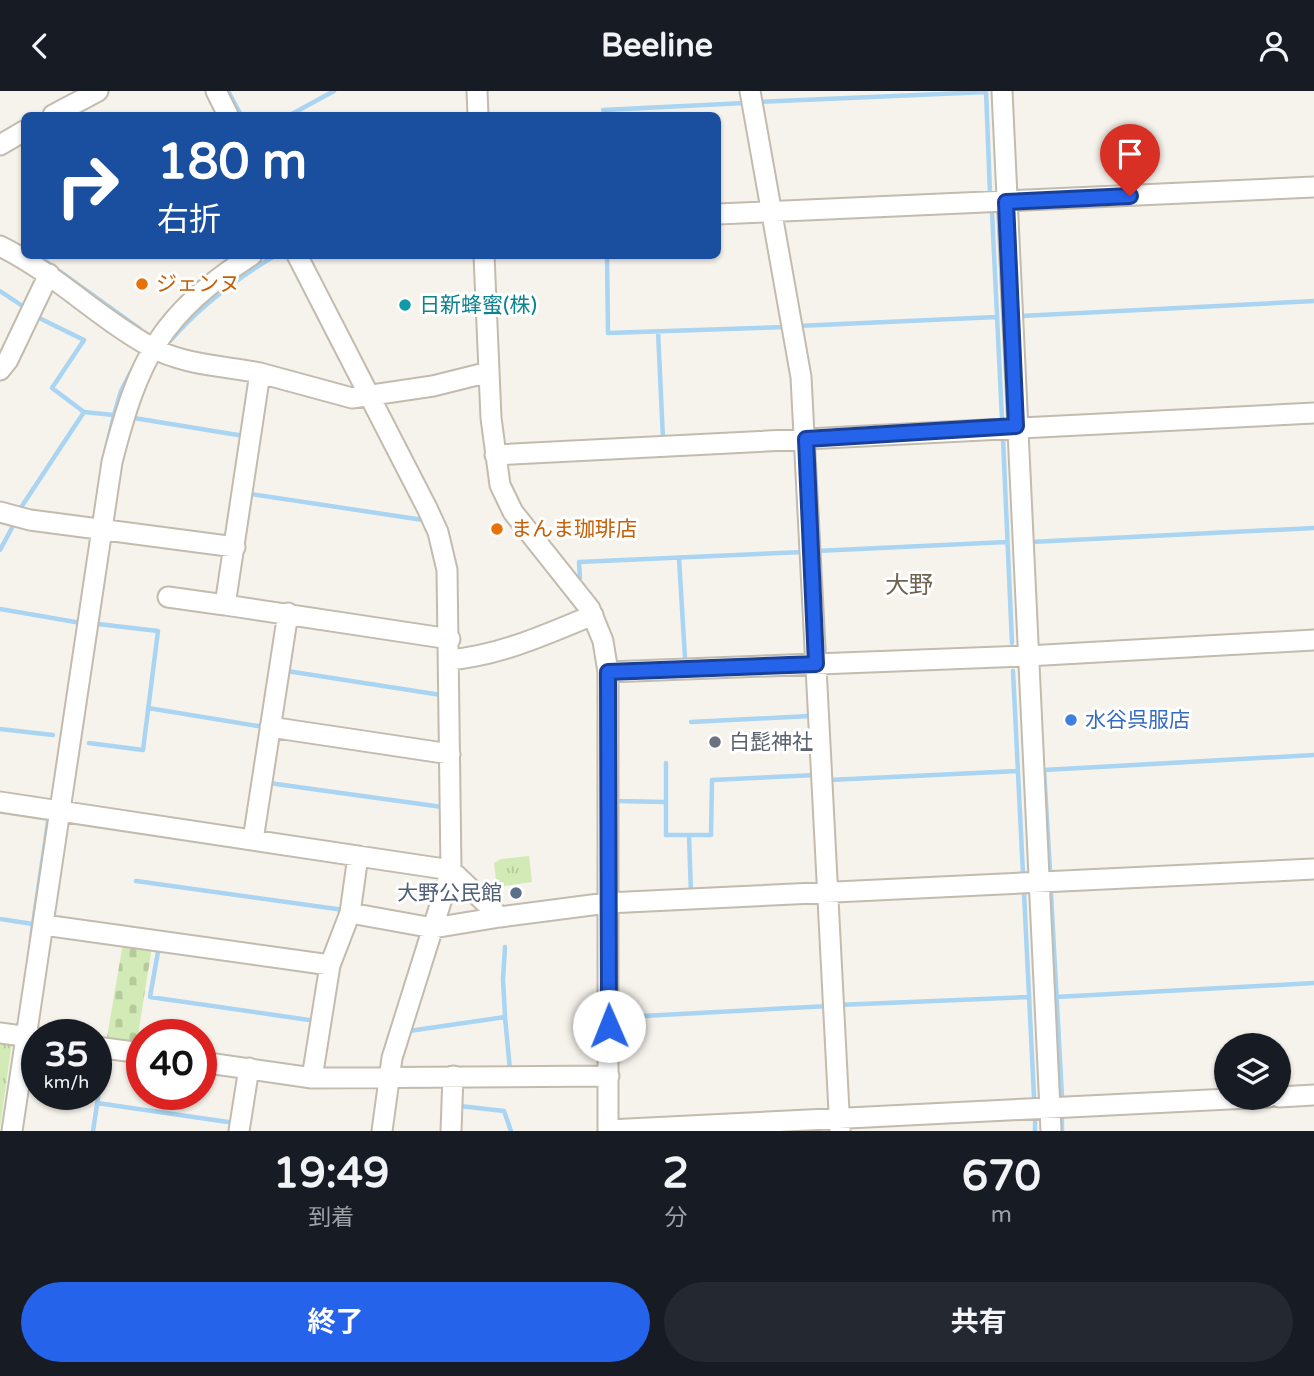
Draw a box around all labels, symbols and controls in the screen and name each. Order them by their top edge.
icon: back [21,27,59,65]
text: Beeline [601,27,713,65]
icon: person [1255,27,1293,65]
pin [1100,124,1160,196]
text: 180 m [157,133,307,192]
icon: arrive [1111,135,1149,173]
icon: right [42,140,133,231]
text: 右折 [157,201,221,239]
place label: ジェンヌ [156,272,240,297]
marker: ジェンヌ [134,276,150,292]
place label: 日新蜂蜜(株) [419,293,537,318]
marker: 日新蜂蜜(株) [397,297,413,313]
place label: まんま珈琲店 [511,517,637,542]
marker: まんま珈琲店 [489,521,505,537]
district label: 大野 [885,571,933,600]
place label: 水谷呉服店 [1085,708,1190,733]
marker: 水谷呉服店 [1063,712,1079,728]
place label: 白髭神社 [729,730,813,755]
marker: 白髭神社 [707,734,723,750]
place label: 大野公民館 [397,881,502,906]
marker: 大野公民館 [508,885,524,901]
position arrow [572,989,646,1063]
speed limit sign: 40 [126,1019,217,1110]
map controls [1214,1033,1291,1110]
button: layers [1214,1033,1291,1110]
text: 35 [45,1034,88,1076]
text: km/h [44,1071,89,1093]
text: 19:49 [273,1148,389,1199]
text: 2 [662,1148,689,1199]
text: 670 [962,1151,1041,1202]
text: m [991,1201,1012,1229]
text: 到着 [308,1204,354,1232]
text: 分 [664,1204,687,1232]
button: 終了 [21,1282,650,1362]
button: 共有 [664,1282,1293,1362]

